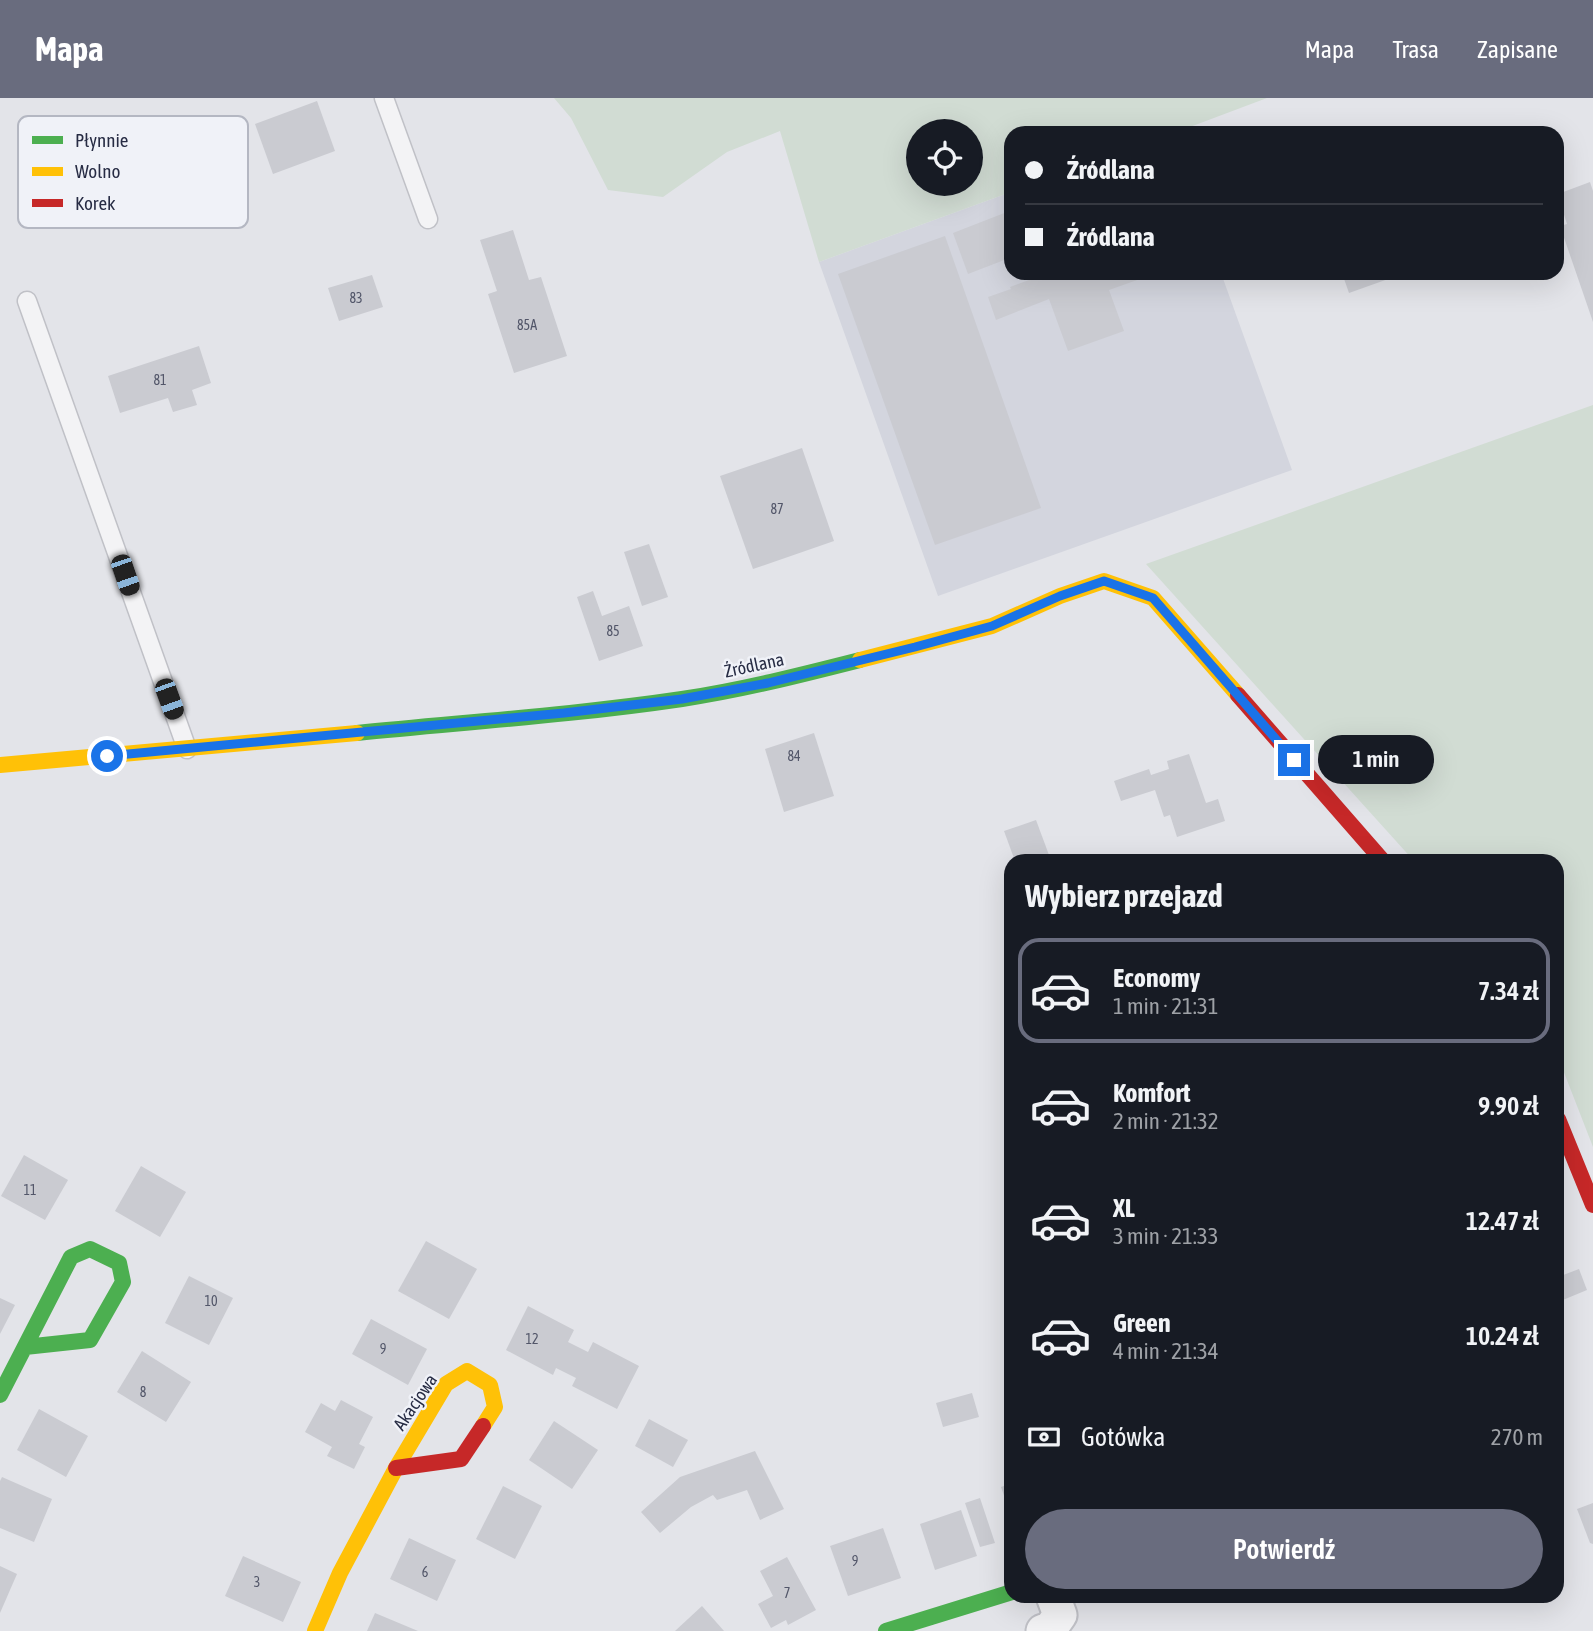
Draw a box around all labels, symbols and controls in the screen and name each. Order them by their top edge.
text: Mapa [35,30,103,68]
text: Mapa [1305,36,1354,63]
text: Trasa [1392,36,1439,63]
text: Zapisane [1477,36,1558,63]
legend [18,116,248,228]
map controls [906,119,983,196]
button: locate [906,119,983,196]
text: Płynnie [75,129,128,151]
text: Źródlana [1067,155,1155,185]
text: Wolno [75,160,120,182]
text: Korek [75,192,116,214]
text: Źródlana [1067,222,1155,252]
house number: 83 [349,290,363,306]
house number: 85A [517,317,537,333]
house number: 81 [153,372,167,388]
house number: 87 [770,501,784,517]
car [109,552,142,598]
house number: 85 [606,623,620,639]
street label: Źródlana [722,648,786,682]
car [152,676,187,722]
callout: 1 min [1318,736,1434,784]
route start [91,740,123,772]
route end [1278,744,1310,776]
text: 1 min [1353,746,1399,772]
house number: 84 [787,748,801,764]
text: Wybierz przejazd [1025,877,1223,914]
icon: car [1029,959,1092,1022]
text: Economy [1113,963,1200,993]
text: 7.34 zł [1478,976,1539,1006]
text: 1 min · 21:31 [1113,993,1219,1019]
icon: car [1029,1074,1092,1137]
text: Komfort [1113,1078,1190,1108]
text: 9.90 zł [1478,1091,1539,1121]
text: 2 min · 21:32 [1113,1108,1219,1134]
house number: 11 [23,1182,37,1198]
icon: car [1029,1189,1092,1252]
text: XL [1113,1193,1135,1223]
text: 12.47 zł [1466,1206,1539,1236]
text: 3 min · 21:33 [1113,1223,1219,1249]
house number: 10 [204,1293,218,1309]
icon: car [1029,1304,1092,1367]
text: Green [1113,1308,1171,1338]
text: 10.24 zł [1466,1321,1539,1351]
house number: 12 [525,1331,539,1347]
text: 4 min · 21:34 [1113,1338,1219,1364]
house number: 9 [380,1341,386,1357]
street label: Akacjowa [389,1370,441,1434]
house number: 8 [140,1384,147,1400]
icon: cash [1025,1418,1063,1456]
text: Gotówka [1081,1422,1165,1452]
text: 270 m [1491,1424,1543,1450]
button: Potwierdź [1025,1509,1543,1589]
house number: 9 [852,1553,858,1569]
house number: 6 [422,1564,429,1580]
house number: 3 [254,1574,260,1590]
house number: 7 [784,1585,790,1601]

